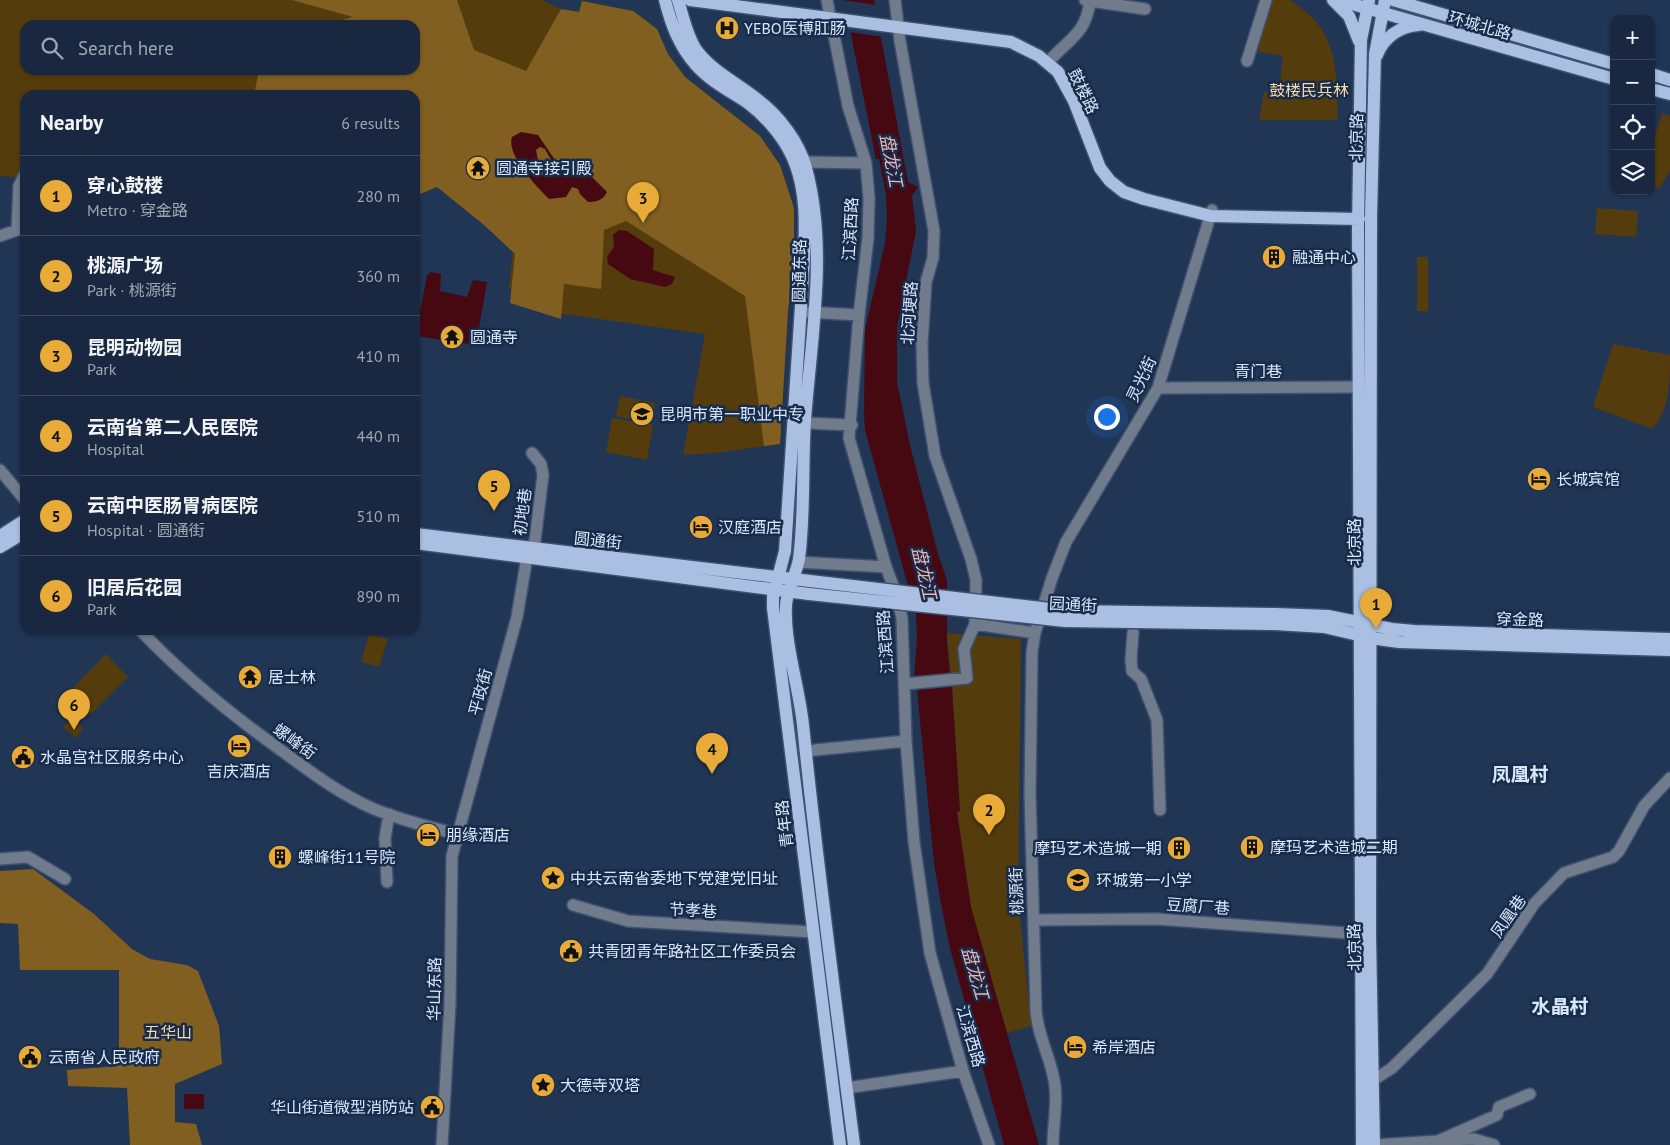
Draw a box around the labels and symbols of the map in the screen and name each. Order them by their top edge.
street label: 环城北路 [1446,7,1514,43]
hospital icon: YEBO医博肛肠 [714,15,740,41]
place label: YEBO医博肛肠 [744,18,846,38]
street label: 鼓楼路 [1064,65,1104,117]
park label: 鼓楼民兵林 [1269,80,1349,100]
street label: 北京路 [1346,113,1366,161]
water label: 盘龙江 [875,131,908,191]
temple icon: 圆通寺接引殿 [465,155,491,181]
place label: 圆通寺接引殿 [496,158,592,178]
pin: 3 [627,182,659,223]
street label: 江滨西路 [838,197,862,261]
street label: 圆通东路 [788,239,810,303]
building icon: 融通中心 [1261,244,1287,270]
place label: 融通中心 [1292,247,1356,267]
street label: 北河埂路 [897,280,921,346]
temple icon: 圆通寺 [439,324,465,350]
place label: 圆通寺 [470,327,518,347]
street label: 灵光街 [1122,353,1160,405]
street label: 青门巷 [1234,361,1282,381]
school or university icon: 昆明市第一职业中专 [629,401,655,427]
place label: 昆明市第一职业中专 [660,404,804,424]
your location [1094,404,1120,430]
hotel icon: 长城宾馆 [1526,466,1552,492]
place label: 长城宾馆 [1556,469,1620,489]
pin: 5 [478,470,510,511]
street label: 初地巷 [509,487,535,537]
hotel icon: 汉庭酒店 [688,514,714,540]
place label: 汉庭酒店 [718,517,782,537]
street label: 北京路 [1344,518,1364,566]
street label: 圆通街 [573,528,623,552]
water label: 盘龙江 [907,544,942,604]
pin: 1 [1360,588,1392,629]
street label: 园通街 [1049,593,1097,615]
street label: 穿金路 [1496,608,1544,630]
street label: 江滨西路 [873,609,897,675]
temple icon: 居士林 [237,664,263,690]
street label: 平政街 [464,666,496,718]
place label: 居士林 [268,667,316,687]
pin: 6 [58,689,90,730]
street label: 螺峰街 [270,719,320,763]
hotel icon: 吉庆酒店 [226,733,252,759]
pin: 4 [696,733,728,774]
public building icon: 水晶宫社区服务中心 [10,744,36,770]
place label: 水晶宫社区服务中心 [40,747,184,767]
place label: 吉庆酒店 [207,761,271,781]
district label: 凤凰村 [1491,762,1549,786]
pin: 2 [973,794,1005,835]
street label: 青年路 [771,799,797,849]
hotel icon: 朋缘酒店 [415,822,441,848]
place label: 朋缘酒店 [446,825,510,845]
building icon: 摩玛艺术造城二期 [1239,834,1265,860]
building icon: 摩玛艺术造城一期 [1166,835,1192,861]
place label: 摩玛艺术造城二期 [1270,837,1398,857]
place label: 摩玛艺术造城一期 [1034,838,1162,858]
building icon: 螺峰街11号院 [267,844,293,870]
place label: 螺峰街11号院 [298,847,395,867]
place icon: 中共云南省委地下党建党旧址 [540,865,566,891]
street label: 桃源街 [1005,867,1027,915]
school or university icon: 环城第一小学 [1065,867,1091,893]
place label: 中共云南省委地下党建党旧址 [570,868,778,888]
place label: 环城第一小学 [1096,870,1192,890]
street label: 凤凰巷 [1486,891,1530,941]
street label: 豆腐厂巷 [1165,894,1231,918]
street label: 节孝巷 [669,899,717,921]
street label: 北京路 [1344,923,1364,971]
public building icon: 共青团青年路社区工作委员会 [558,938,584,964]
place label: 共青团青年路社区工作委员会 [588,941,796,961]
water label: 盘龙江 [957,944,995,1004]
street label: 华山东路 [423,957,445,1021]
district label: 水晶村 [1531,994,1589,1018]
street label: 江滨西路 [953,1002,989,1070]
park label: 五华山 [144,1022,192,1042]
hotel icon: 希岸酒店 [1062,1034,1088,1060]
place label: 希岸酒店 [1092,1037,1156,1057]
public building icon: 云南省人民政府 [17,1044,43,1070]
place label: 云南省人民政府 [48,1047,160,1067]
place icon: 大德寺双塔 [530,1072,556,1098]
place label: 大德寺双塔 [560,1075,640,1095]
public building icon: 华山街道微型消防站 [419,1094,445,1120]
place label: 华山街道微型消防站 [270,1097,414,1117]

